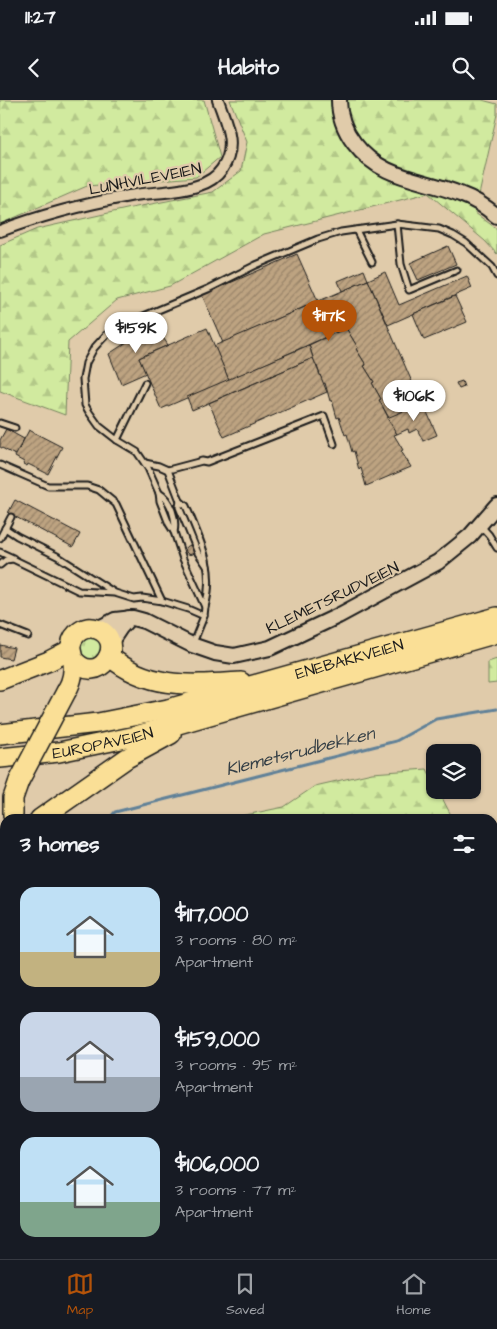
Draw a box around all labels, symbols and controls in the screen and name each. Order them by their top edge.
text: 11:27 [25,4,56,31]
text: Habito [218,52,279,83]
icon: back [20,54,48,82]
icon: search [449,54,477,82]
street label: LUNHVILEVEIEN [87,157,203,201]
pin: $117K [294,300,364,342]
text: $117K [313,305,345,327]
pin: $159K [101,312,171,354]
text: $159K [115,317,157,339]
pin: $106K [379,380,449,422]
text: $106K [394,385,434,407]
street label: KLEMETSRUDVEIEN [262,556,403,640]
street label: ENEBAKKVEIEN [293,634,406,685]
water label: Klemetsrudbekken [223,720,379,782]
street label: EUROPAVEIEN [51,722,156,765]
map controls [426,744,481,799]
button: layers [426,744,481,799]
text: 3 homes [20,830,100,859]
icon: filters [450,830,478,858]
text: $117,000 [175,900,248,929]
icon: home [60,907,120,967]
text: 3 rooms · 80 m² [175,929,297,951]
text: Apartment [175,951,253,973]
text: $159,000 [175,1025,260,1054]
icon: home [60,1032,120,1092]
text: 3 rooms · 95 m² [175,1054,297,1076]
text: Apartment [175,1076,253,1098]
text: $106,000 [175,1150,259,1179]
icon: home [60,1157,120,1217]
text: 3 rooms · 77 m² [175,1179,296,1201]
text: Apartment [175,1201,253,1223]
tab: Map [66,1270,94,1320]
tab: Saved [226,1270,264,1320]
tab: Home [396,1270,431,1320]

